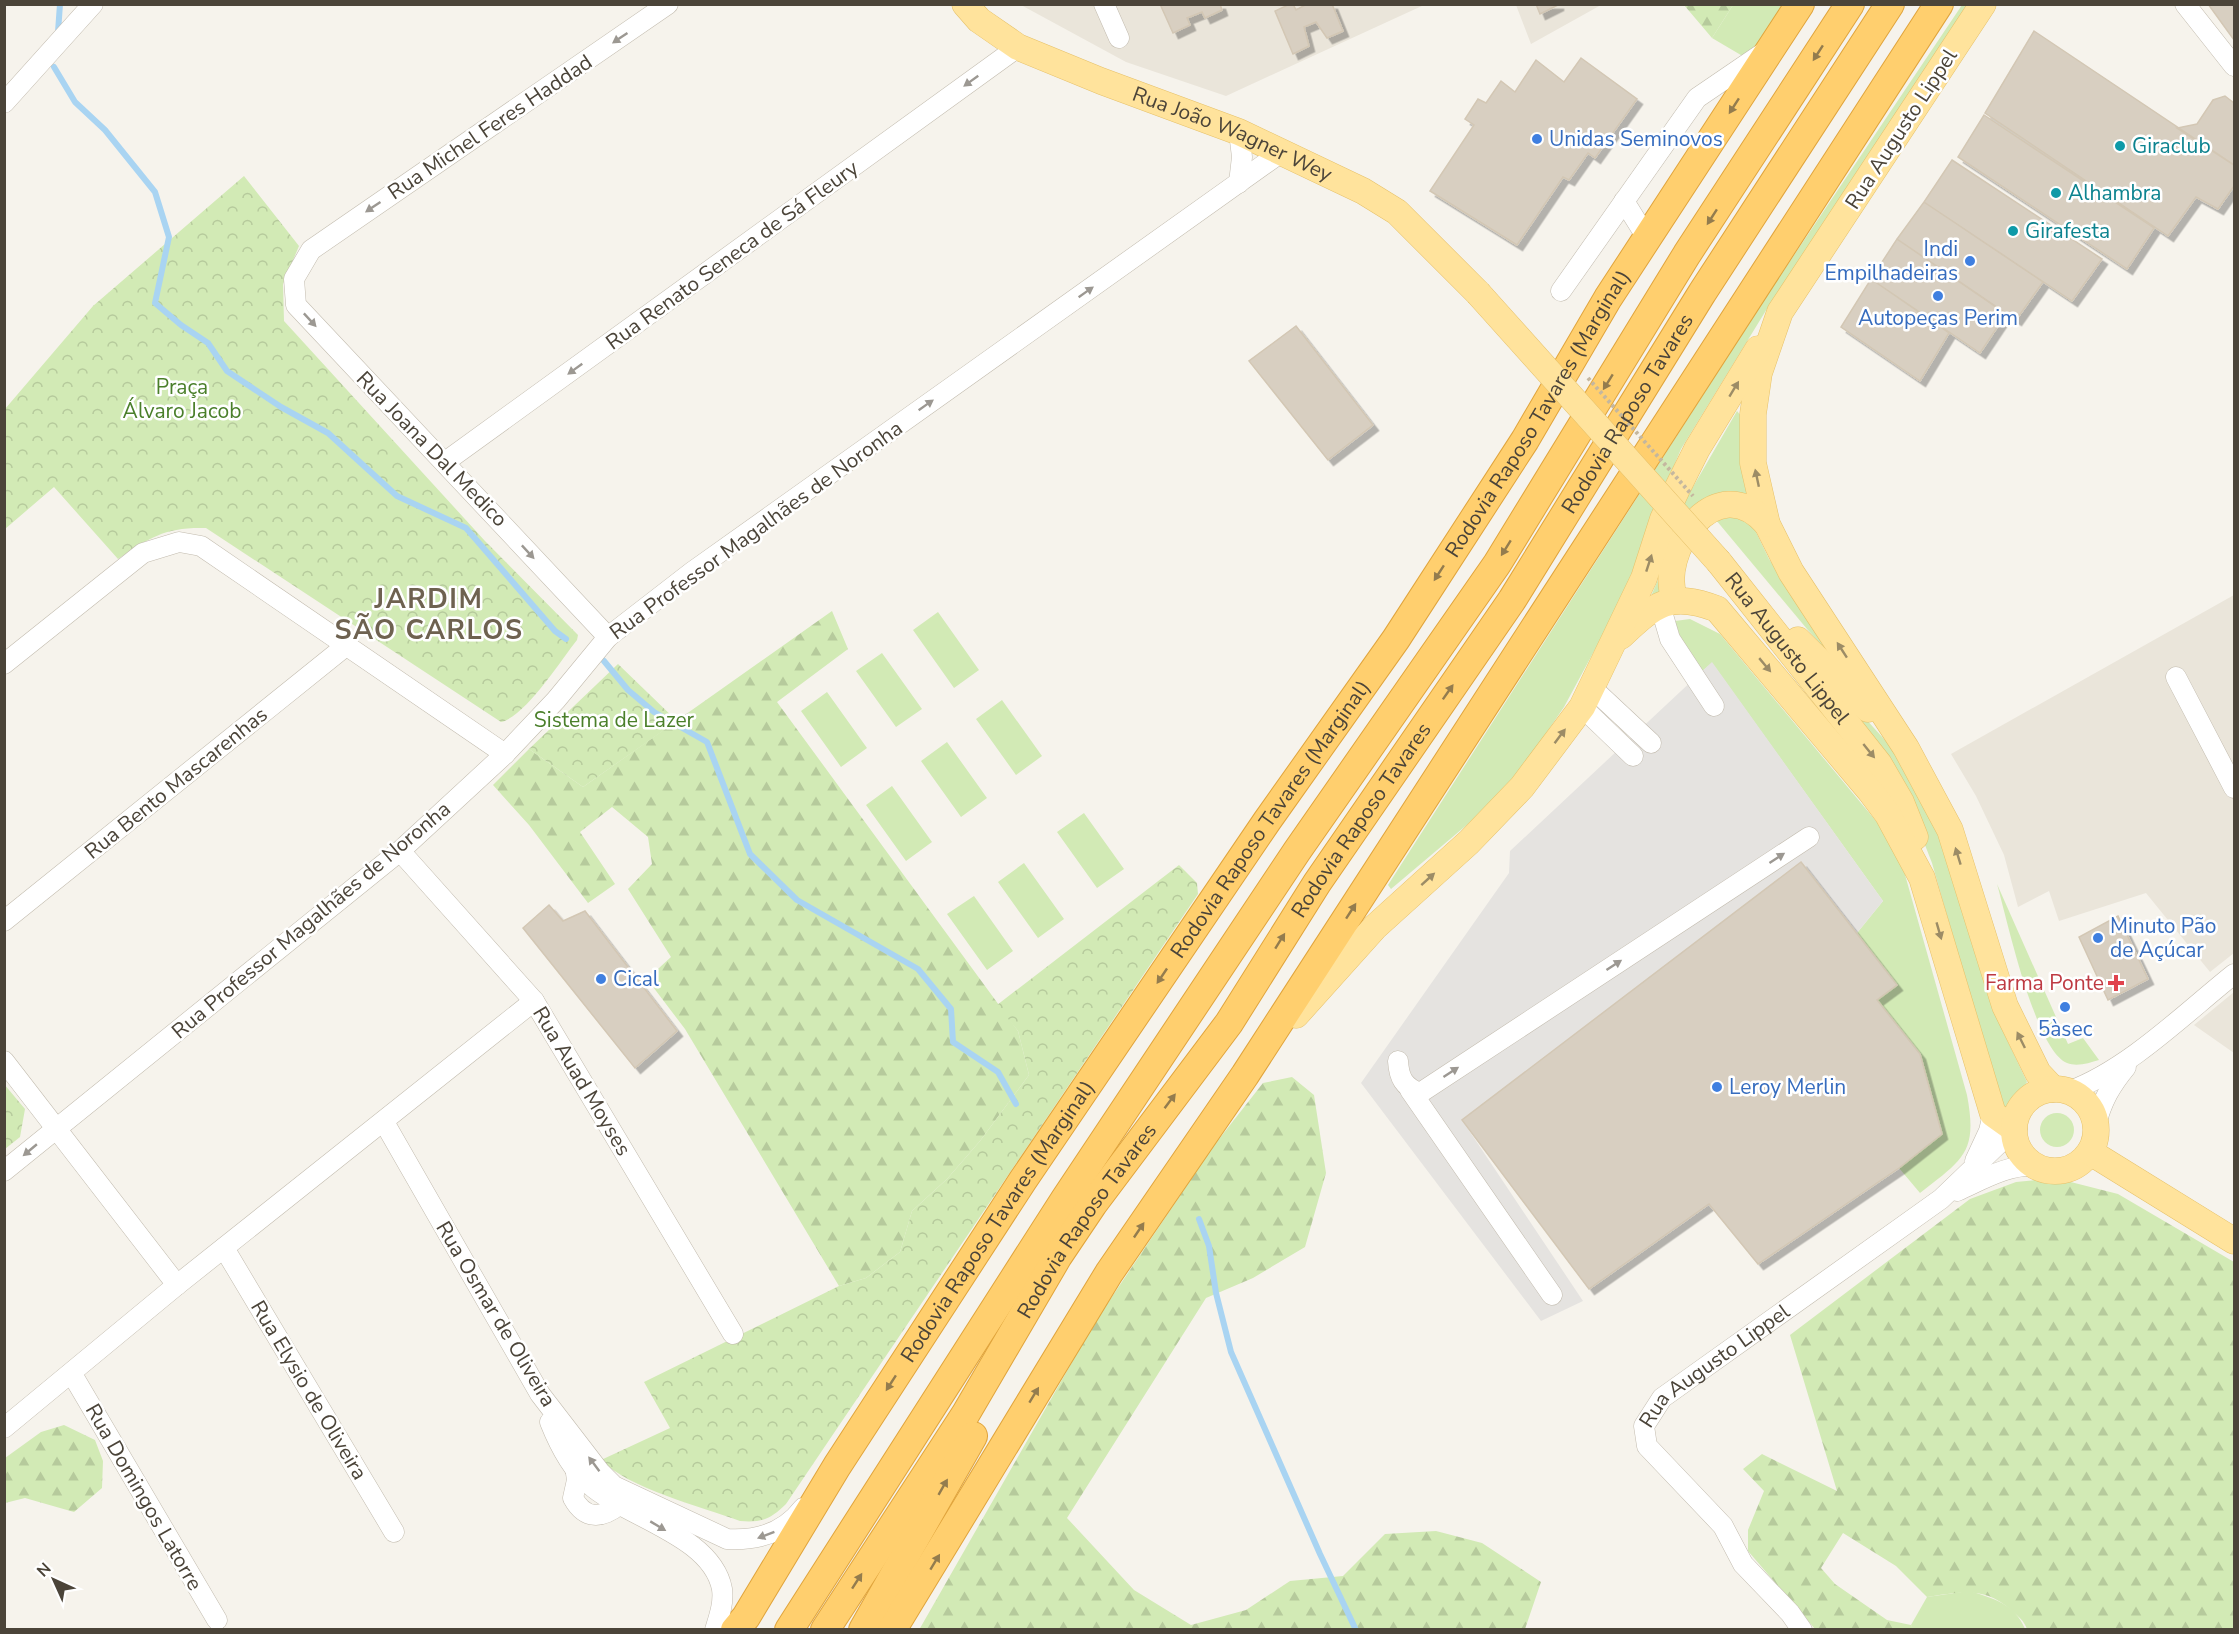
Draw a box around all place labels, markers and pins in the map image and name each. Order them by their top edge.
place label: Unidas Seminovos [1549,125,1723,153]
marker: Unidas Seminovos [1530,132,1544,146]
place label: Giraclub [2132,132,2211,160]
marker: Giraclub [2113,139,2127,153]
place label: Alhambra [2068,179,2161,207]
marker: Alhambra [2049,186,2063,200]
place label: Girafesta [2025,217,2110,245]
marker: Girafesta [2006,224,2020,238]
place label: Indi Empilhadeiras [1824,235,1958,287]
marker: Indi Empilhadeiras [1963,254,1977,268]
marker: Autopeças Perim [1931,289,1945,303]
place label: Autopeças Perim [1858,304,2018,332]
place label: Minuto Pão de Açúcar [2110,912,2216,964]
marker: Minuto Pão de Açúcar [2091,931,2105,945]
place label: Cical [613,965,660,993]
place label: Farma Ponte [1985,969,2104,997]
marker: Cical [594,972,608,986]
marker: Farma Ponte [2109,976,2123,990]
marker: 5àsec [2058,1000,2072,1014]
place label: 5àsec [2038,1015,2093,1043]
place label: Leroy Merlin [1729,1073,1846,1101]
marker: Leroy Merlin [1710,1080,1724,1094]

